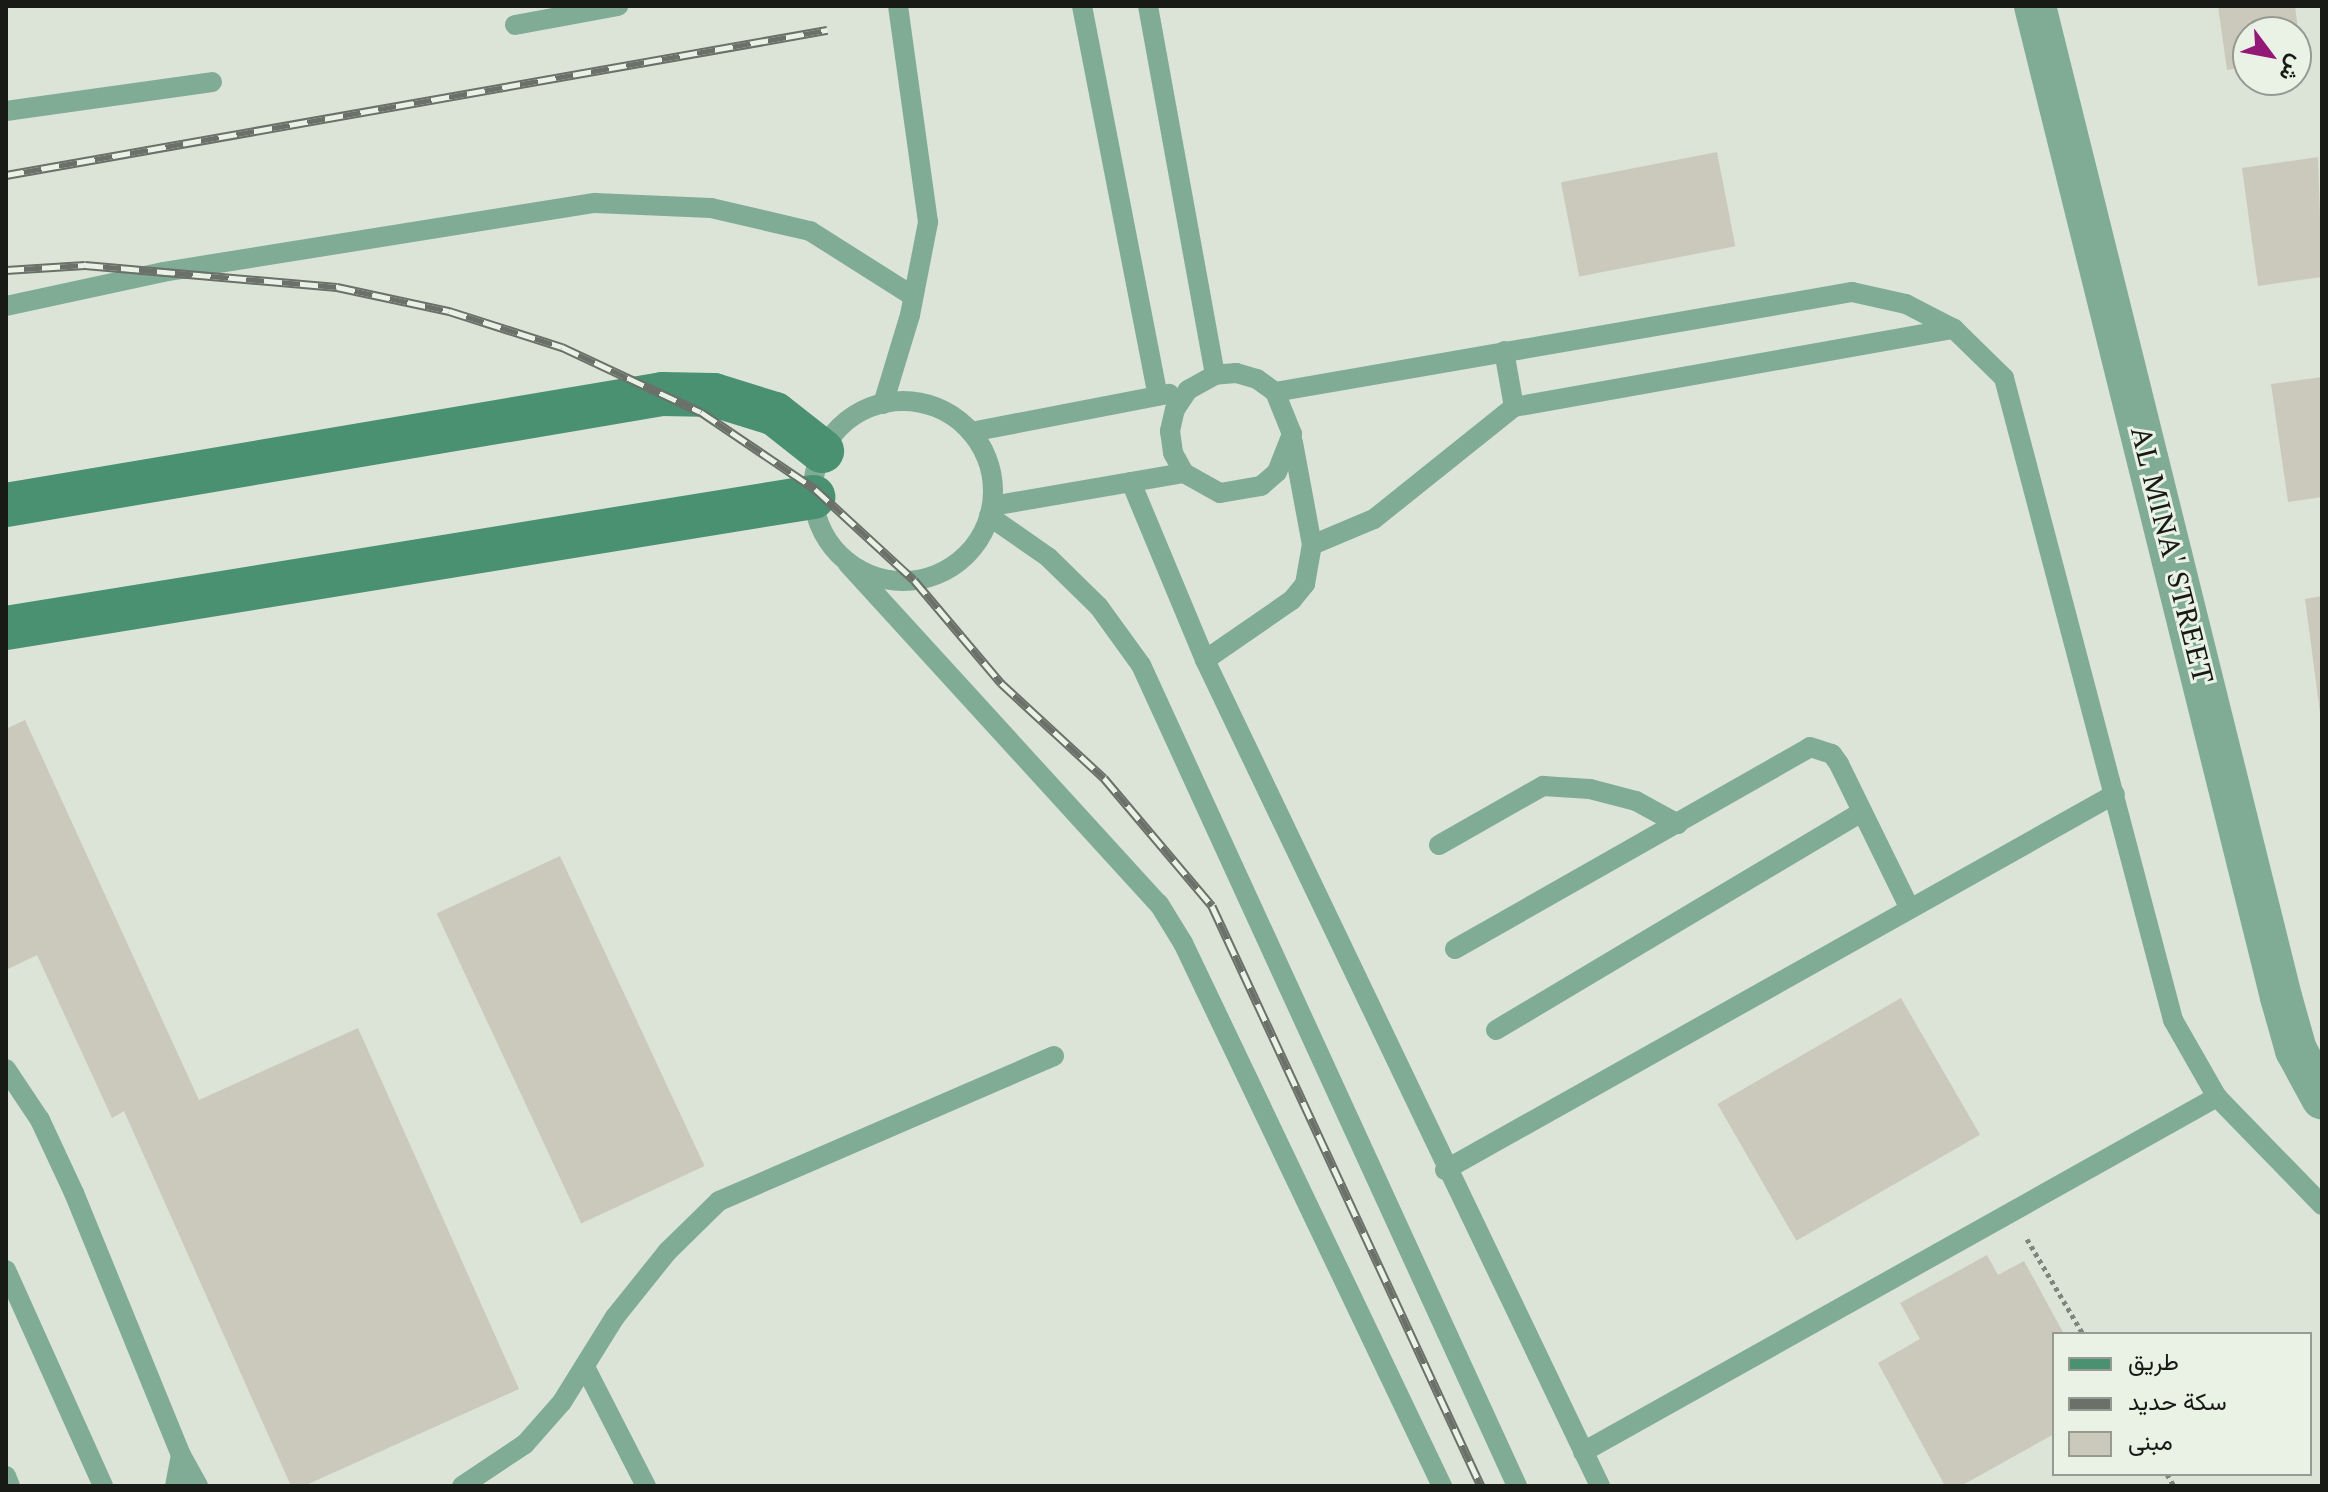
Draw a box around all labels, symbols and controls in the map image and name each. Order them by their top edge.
north arrow [2232,16,2312,96]
text: ش [2270,48,2312,88]
street label: AL MINA' STREET [2121,422,2221,688]
legend [2052,1332,2312,1476]
text: طريق [2128,1345,2179,1381]
text: سكة حديد [2128,1385,2227,1421]
text: مبنى [2128,1425,2173,1461]

